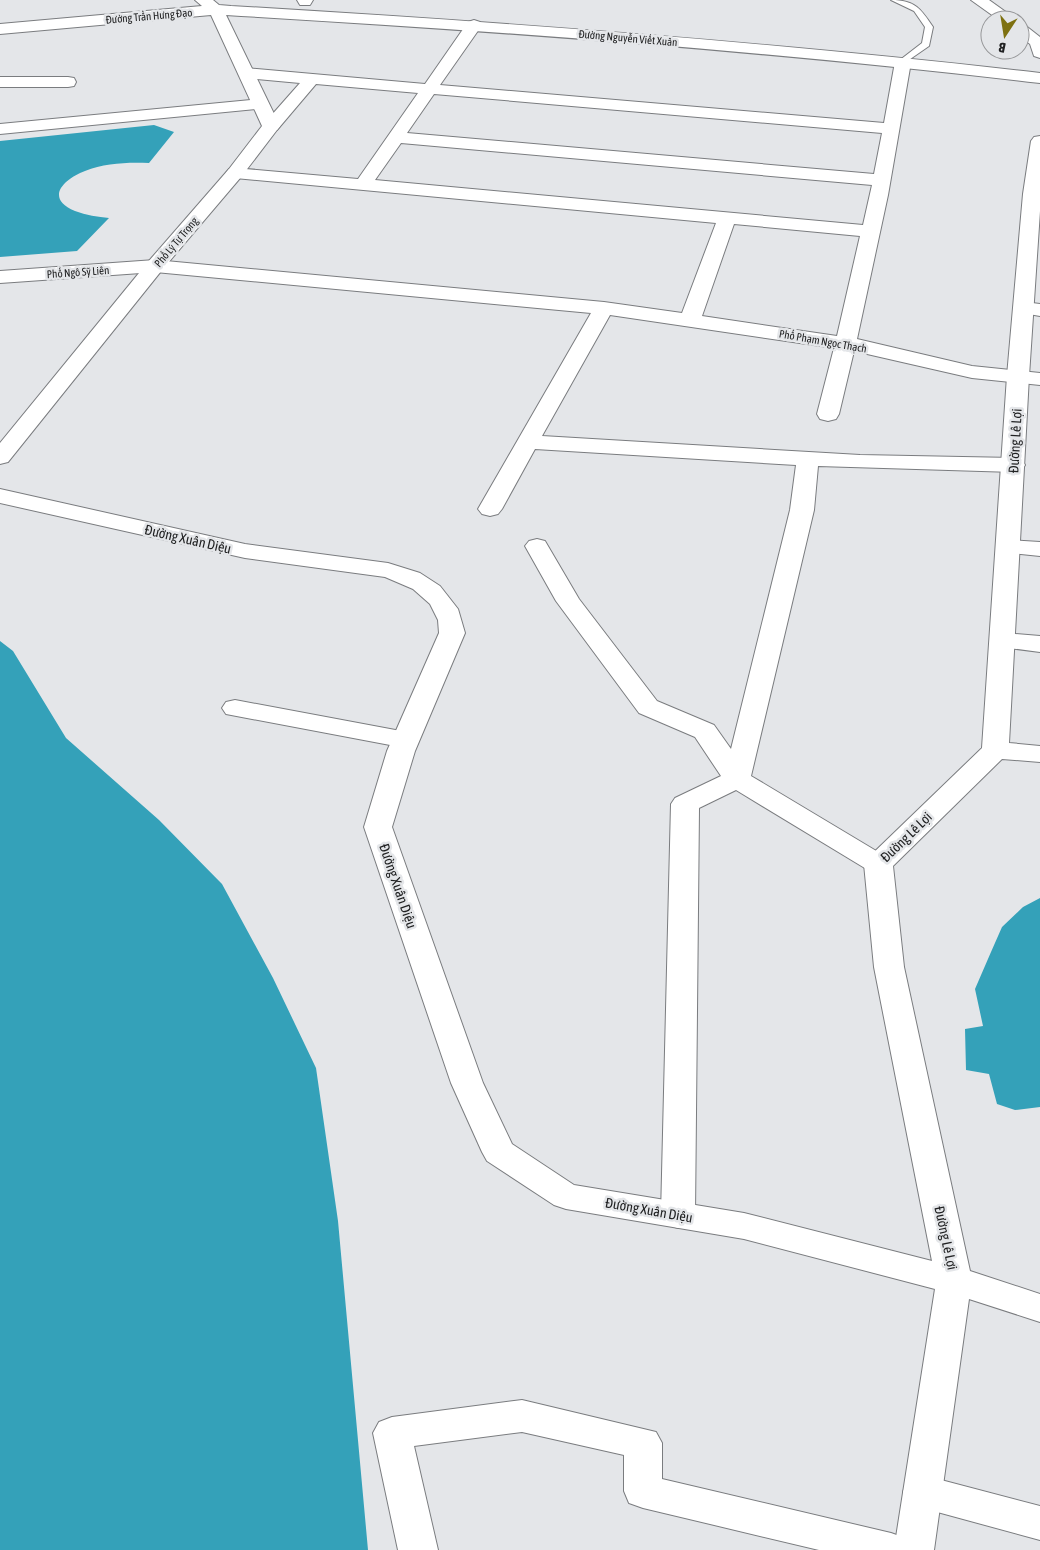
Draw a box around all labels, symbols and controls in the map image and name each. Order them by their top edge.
street label: Đường Trần Hưng Đạo [105,6,193,27]
north arrow [980,10,1030,60]
street label: Đường Nguyễn Viết Xuân [578,28,678,48]
text: B [997,39,1007,56]
street label: Phố Lý Tự Trọng [152,215,201,270]
street label: Phố Ngô Sỹ Liên [46,264,110,280]
street label: Phố Phạm Ngọc Thạch [778,327,868,356]
street label: Đường Lê Lợi [1005,408,1025,474]
street label: Đường Xuân Diệu [143,521,233,557]
street label: Đường Lê Lợi [877,809,935,865]
street label: Đường Xuân Diệu [376,842,420,930]
street label: Đường Xuân Diệu [604,1194,694,1226]
street label: Đường Lê Lợi [931,1205,961,1271]

